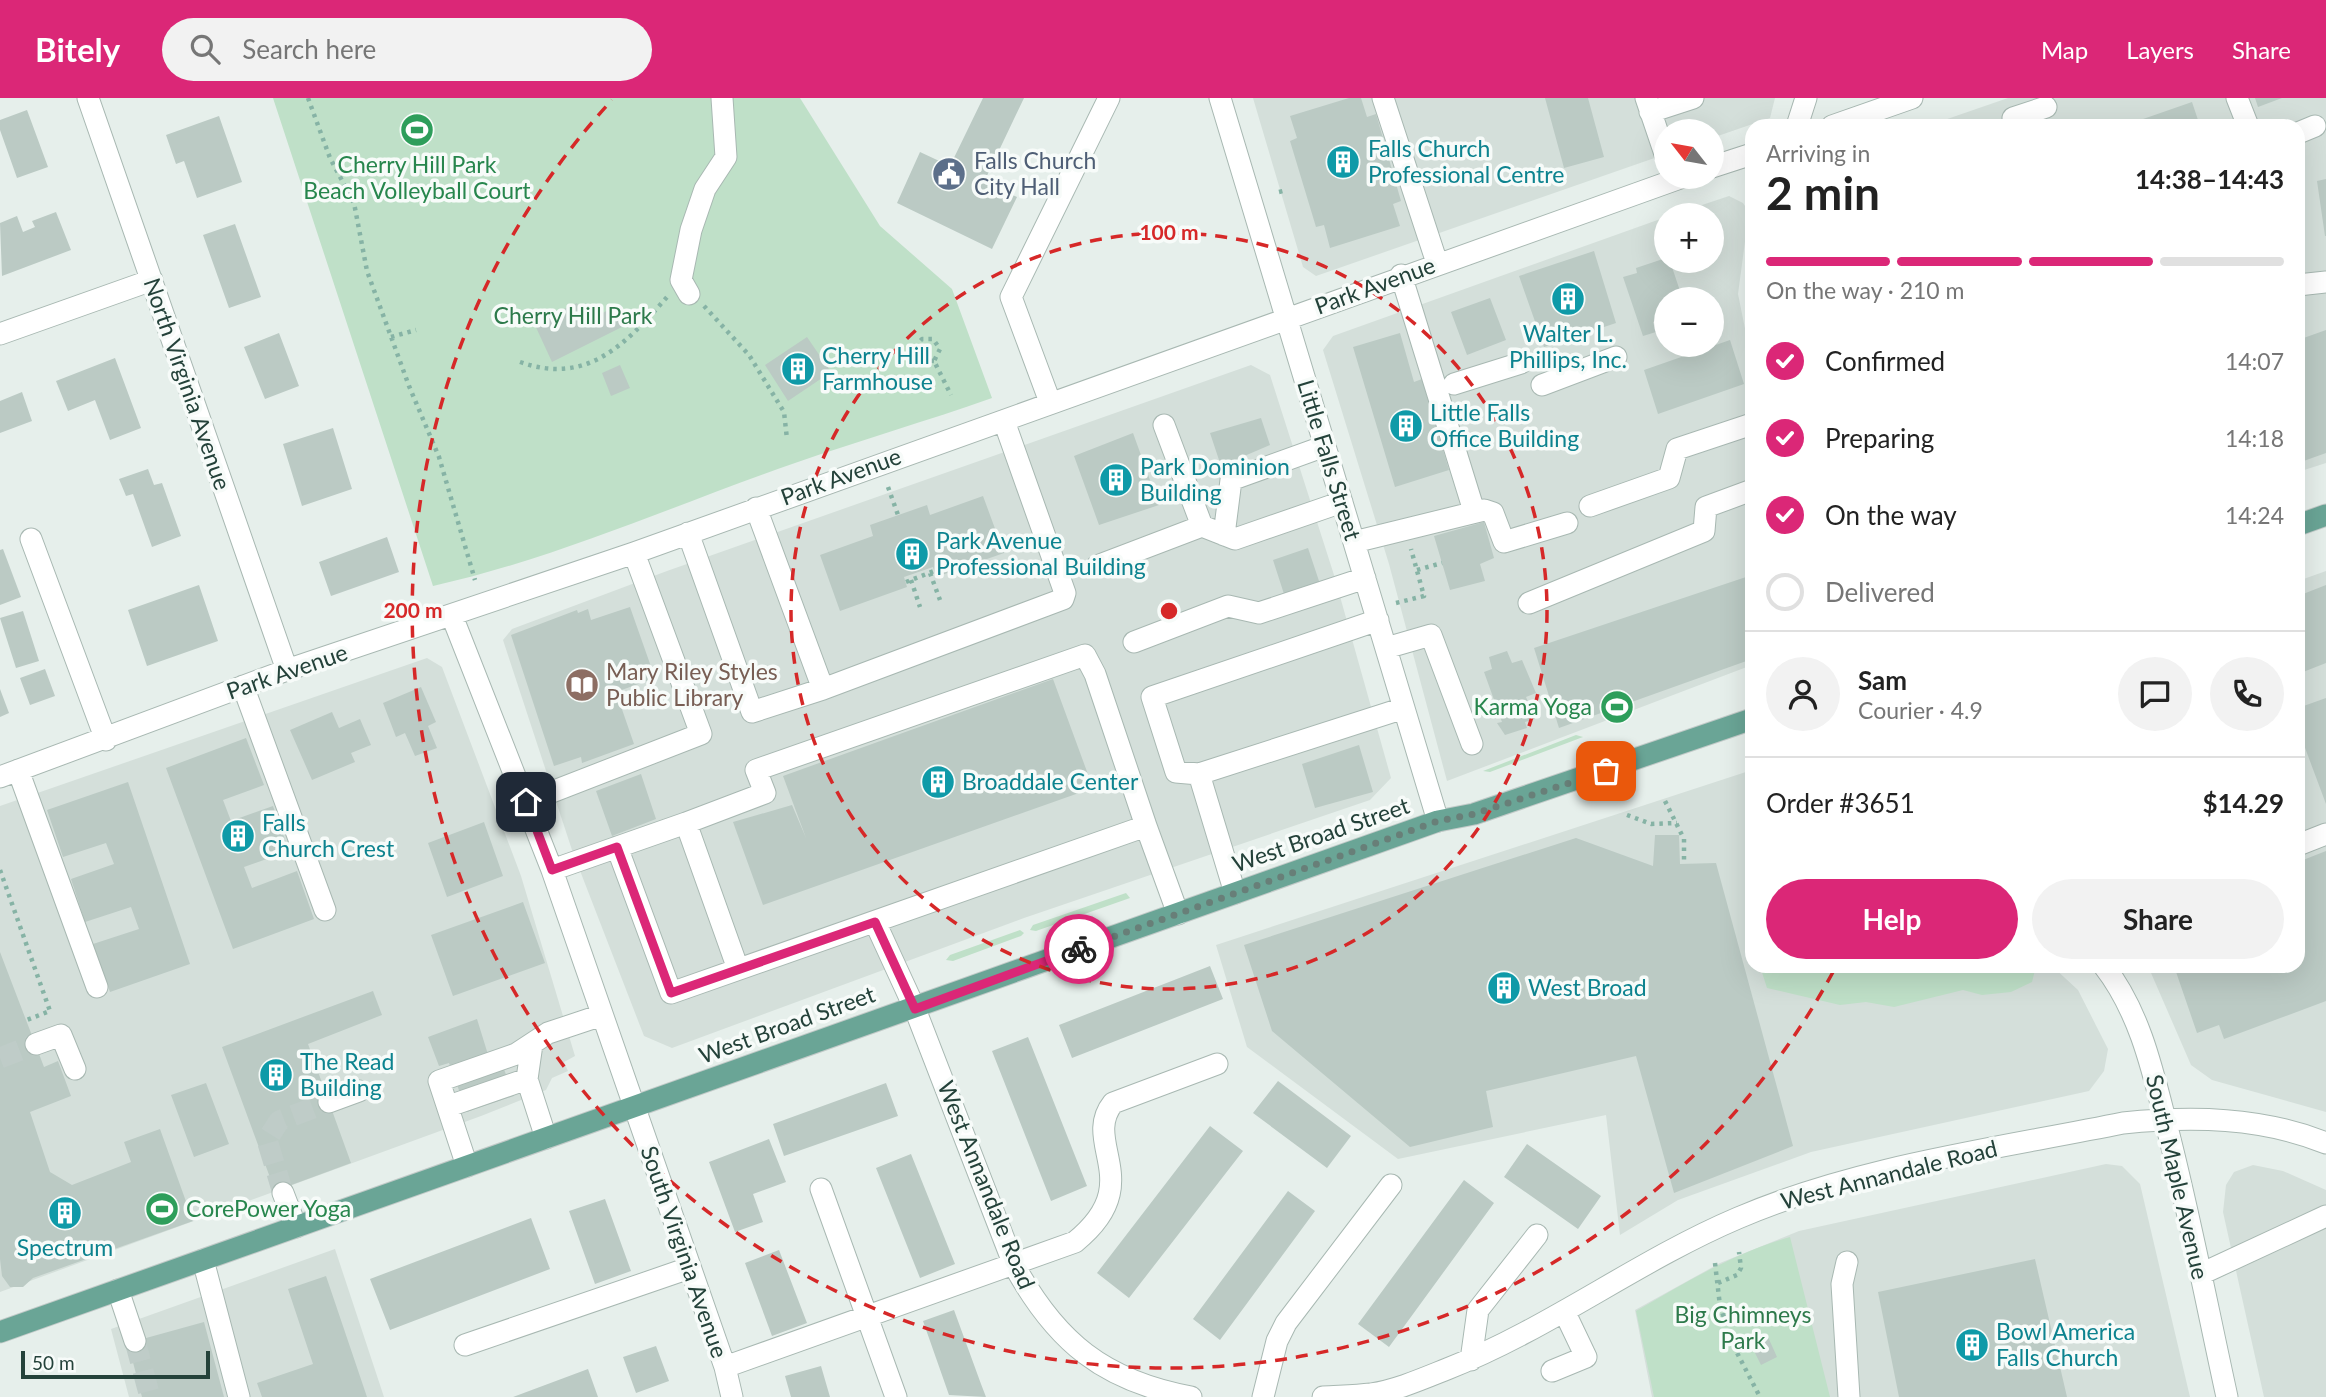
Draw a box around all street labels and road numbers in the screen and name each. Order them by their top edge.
street label: Park Avenue [1311,250,1439,320]
street label: North Virginia Avenue [138,274,237,493]
street label: Little Falls Street [1292,376,1368,544]
street label: Park Avenue [777,441,905,511]
street label: Park Avenue [222,637,351,705]
street label: West Broad Street [1229,790,1413,877]
street label: West Broad Street [695,979,879,1069]
street label: South Maple Avenue [2141,1072,2215,1282]
street label: West Annandale Road [932,1076,1042,1293]
street label: West Annandale Road [1778,1134,2000,1214]
street label: South Virginia Avenue [636,1142,734,1361]

